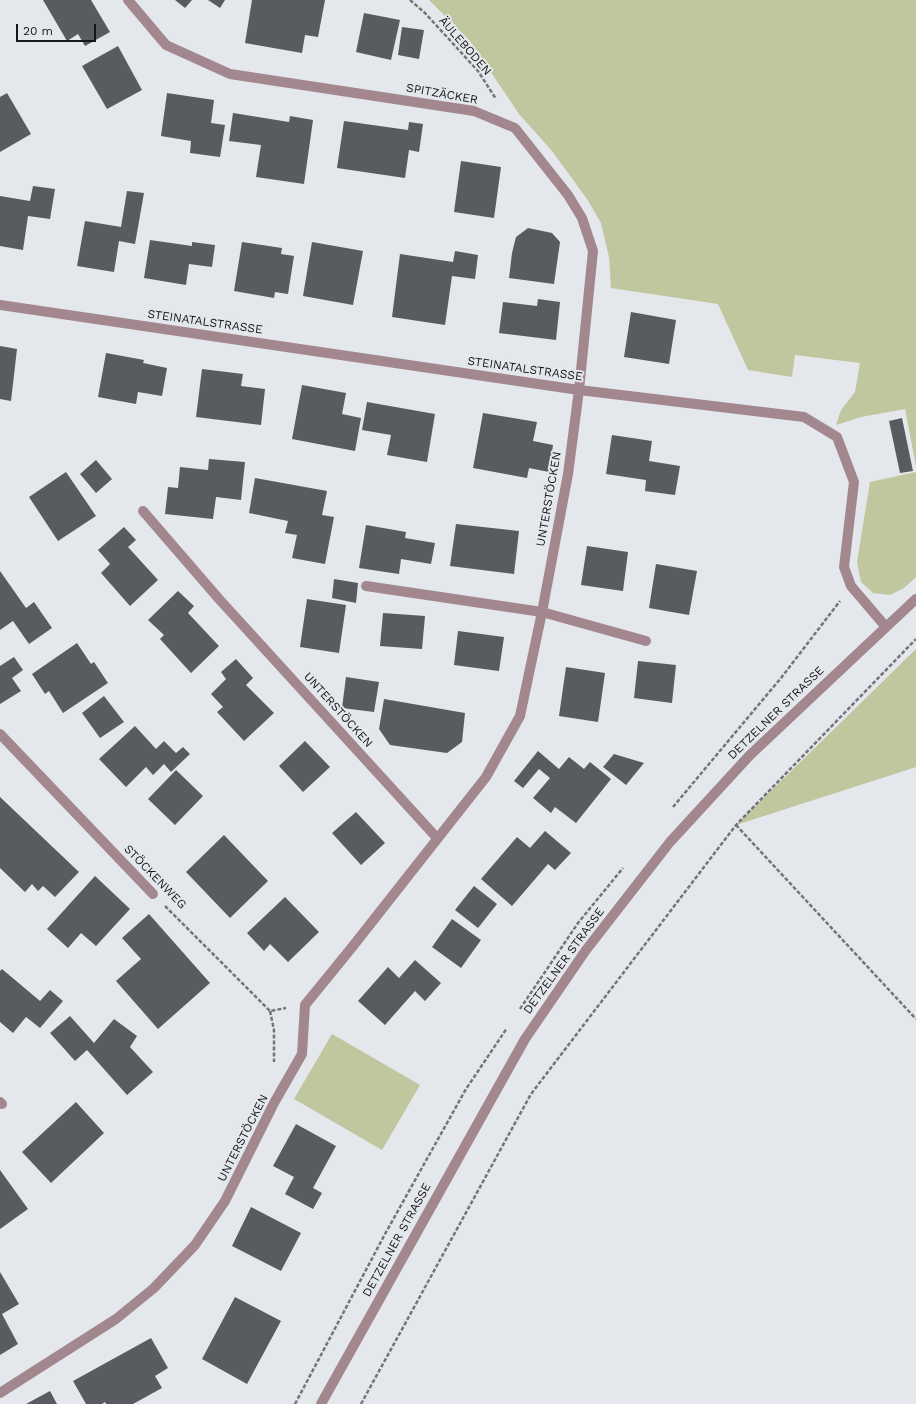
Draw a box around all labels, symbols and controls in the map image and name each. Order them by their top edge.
street label: ÄULEBODEN [436,14,494,78]
scale bar [18,16,98,42]
text: 20 m [23,24,53,38]
street label: SPITZÄCKER [405,81,479,107]
street label: STEINATALSTRASSE [147,307,263,337]
street label: STEINATALSTRASSE [467,354,583,384]
street label: UNTERSTÖCKEN [534,450,564,548]
street label: DETZELNER STRASSE [725,663,827,763]
street label: UNTERSTÖCKEN [301,669,375,751]
street label: STÖCKENWEG [121,842,189,912]
street label: DETZELNER STRASSE [521,905,607,1017]
street label: UNTERSTÖCKEN [215,1092,271,1184]
street label: DETZELNER STRASSE [360,1181,434,1299]

